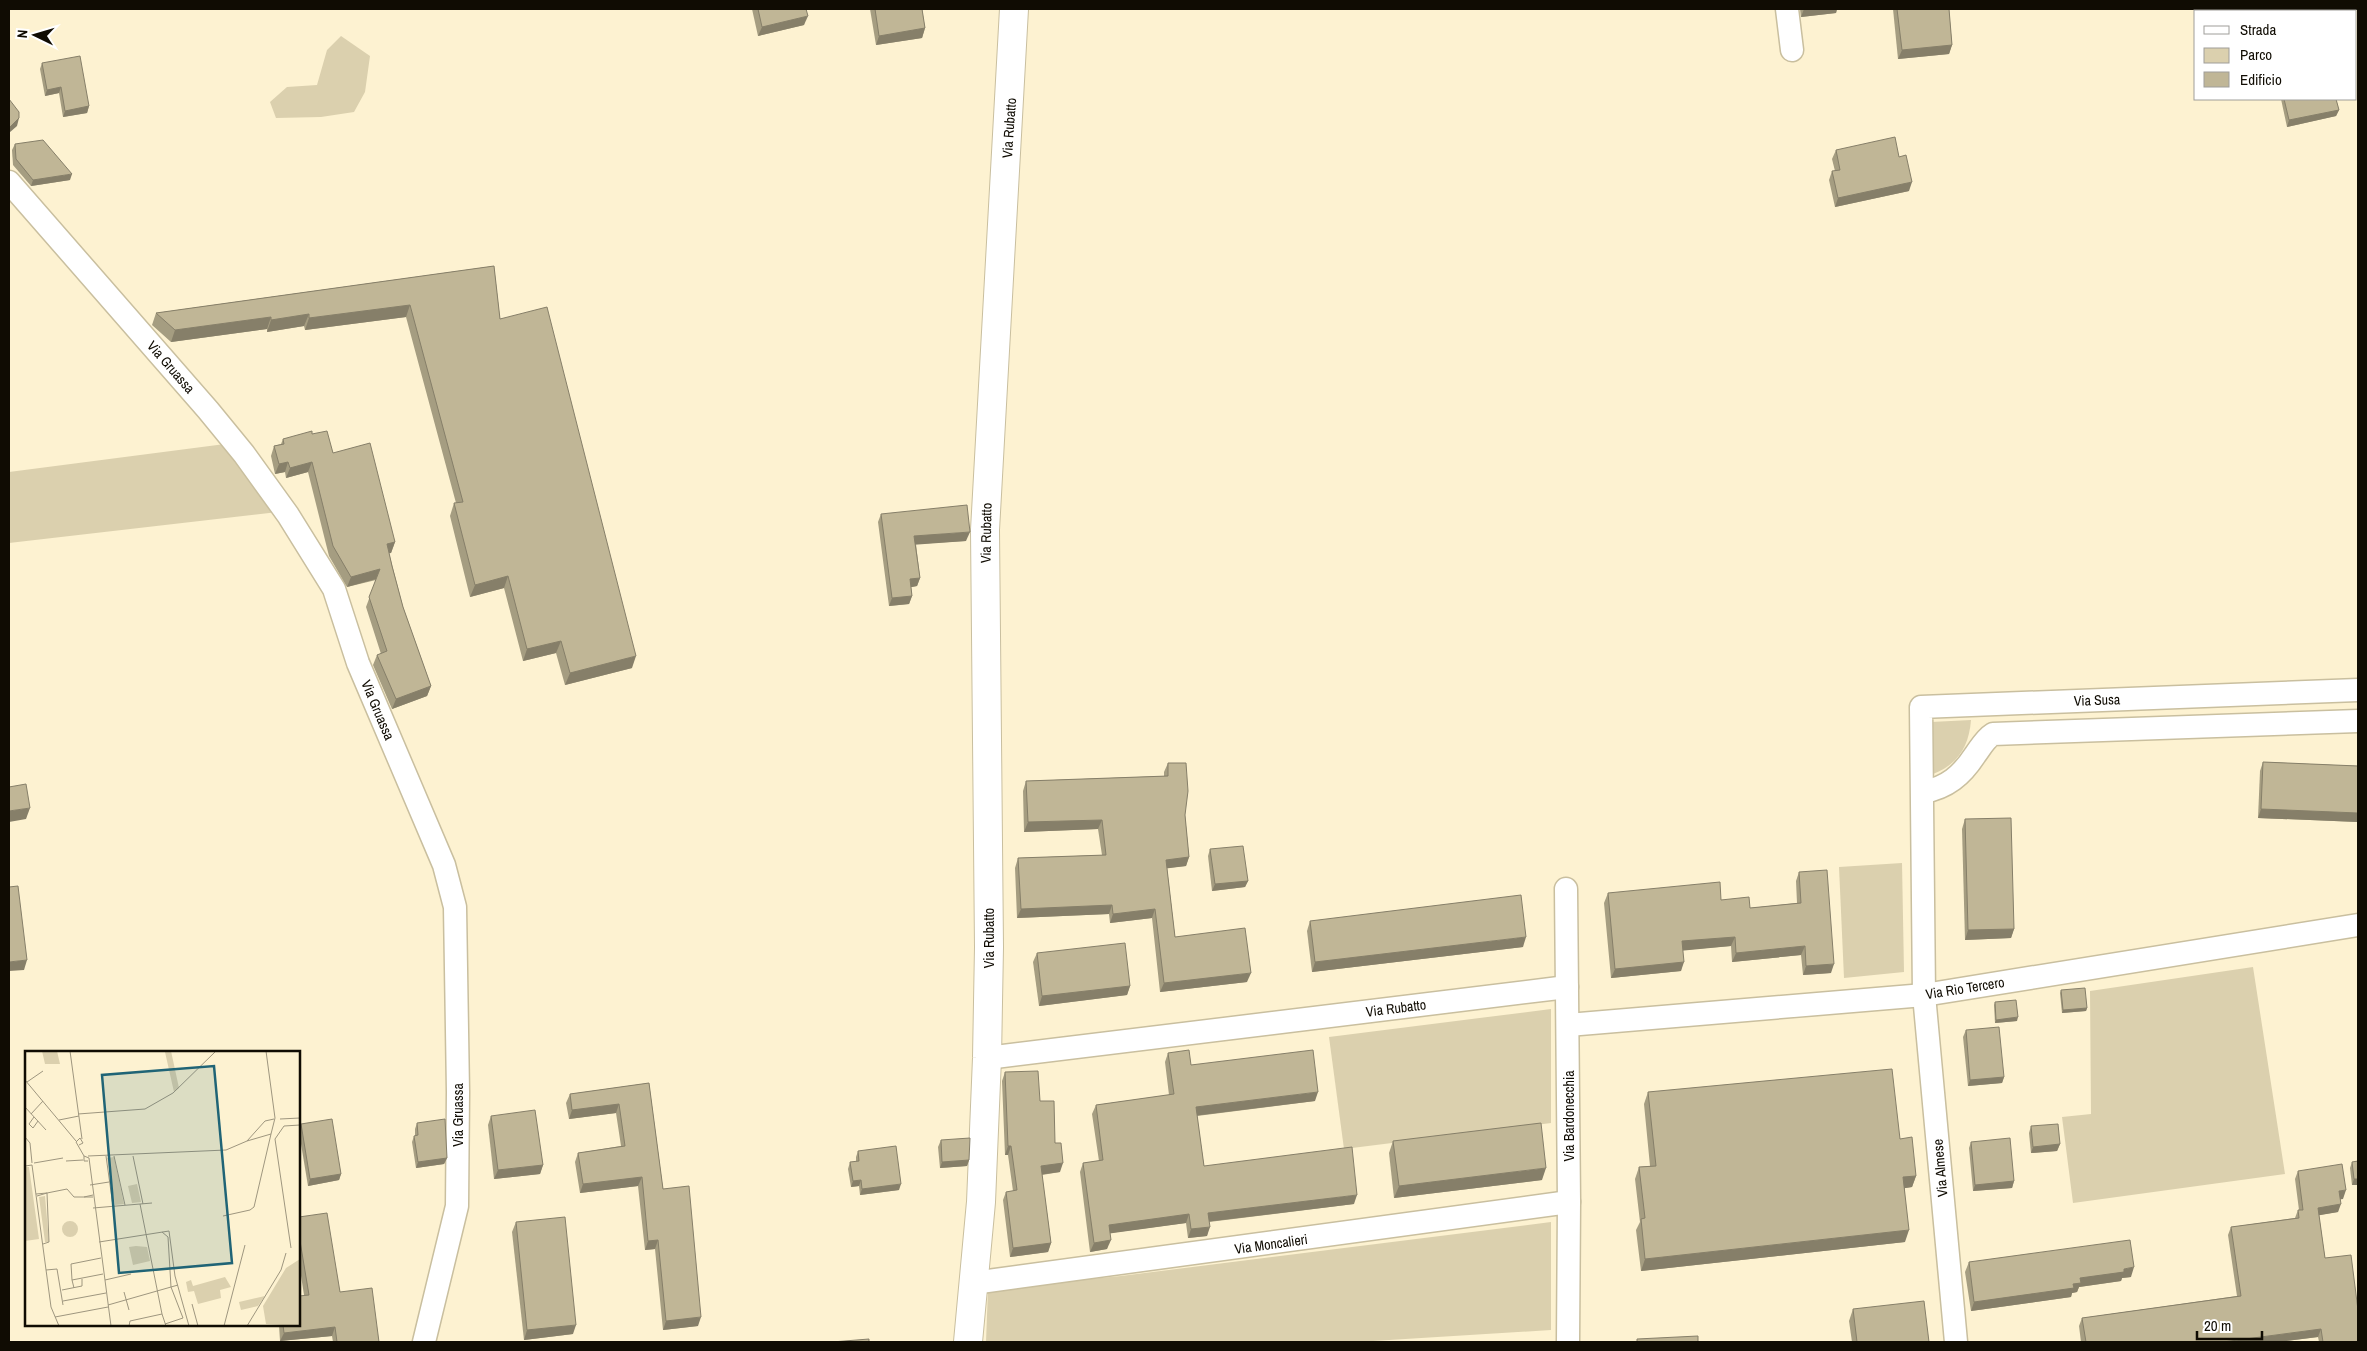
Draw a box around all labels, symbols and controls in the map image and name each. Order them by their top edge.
north arrow [10,10,60,60]
legend [2194,10,2357,100]
text: Strada [2240,19,2276,40]
text: N [13,29,31,39]
text: Parco [2240,44,2272,65]
text: Edificio [2240,69,2282,90]
street label: Via Rubatto [998,97,1020,159]
street label: Via Gruassa [143,337,199,397]
street label: Via Rubatto [976,503,996,563]
street label: Via Gruassa [357,677,399,743]
street label: Via Susa [2073,690,2121,710]
street label: Via Rubatto [980,908,998,968]
street label: Via Rio Tercero [1924,973,2006,1003]
street label: Via Rubatto [1365,995,1427,1021]
inset map [25,1051,300,1326]
street label: Via Bardonecchia [1560,1070,1578,1162]
street label: Via Gruassa [449,1083,467,1147]
street label: Via Almese [1929,1138,1951,1198]
street label: Via Moncalieri [1233,1230,1309,1258]
scale bar [2197,1308,2262,1340]
text: 20 m [2204,1315,2231,1336]

